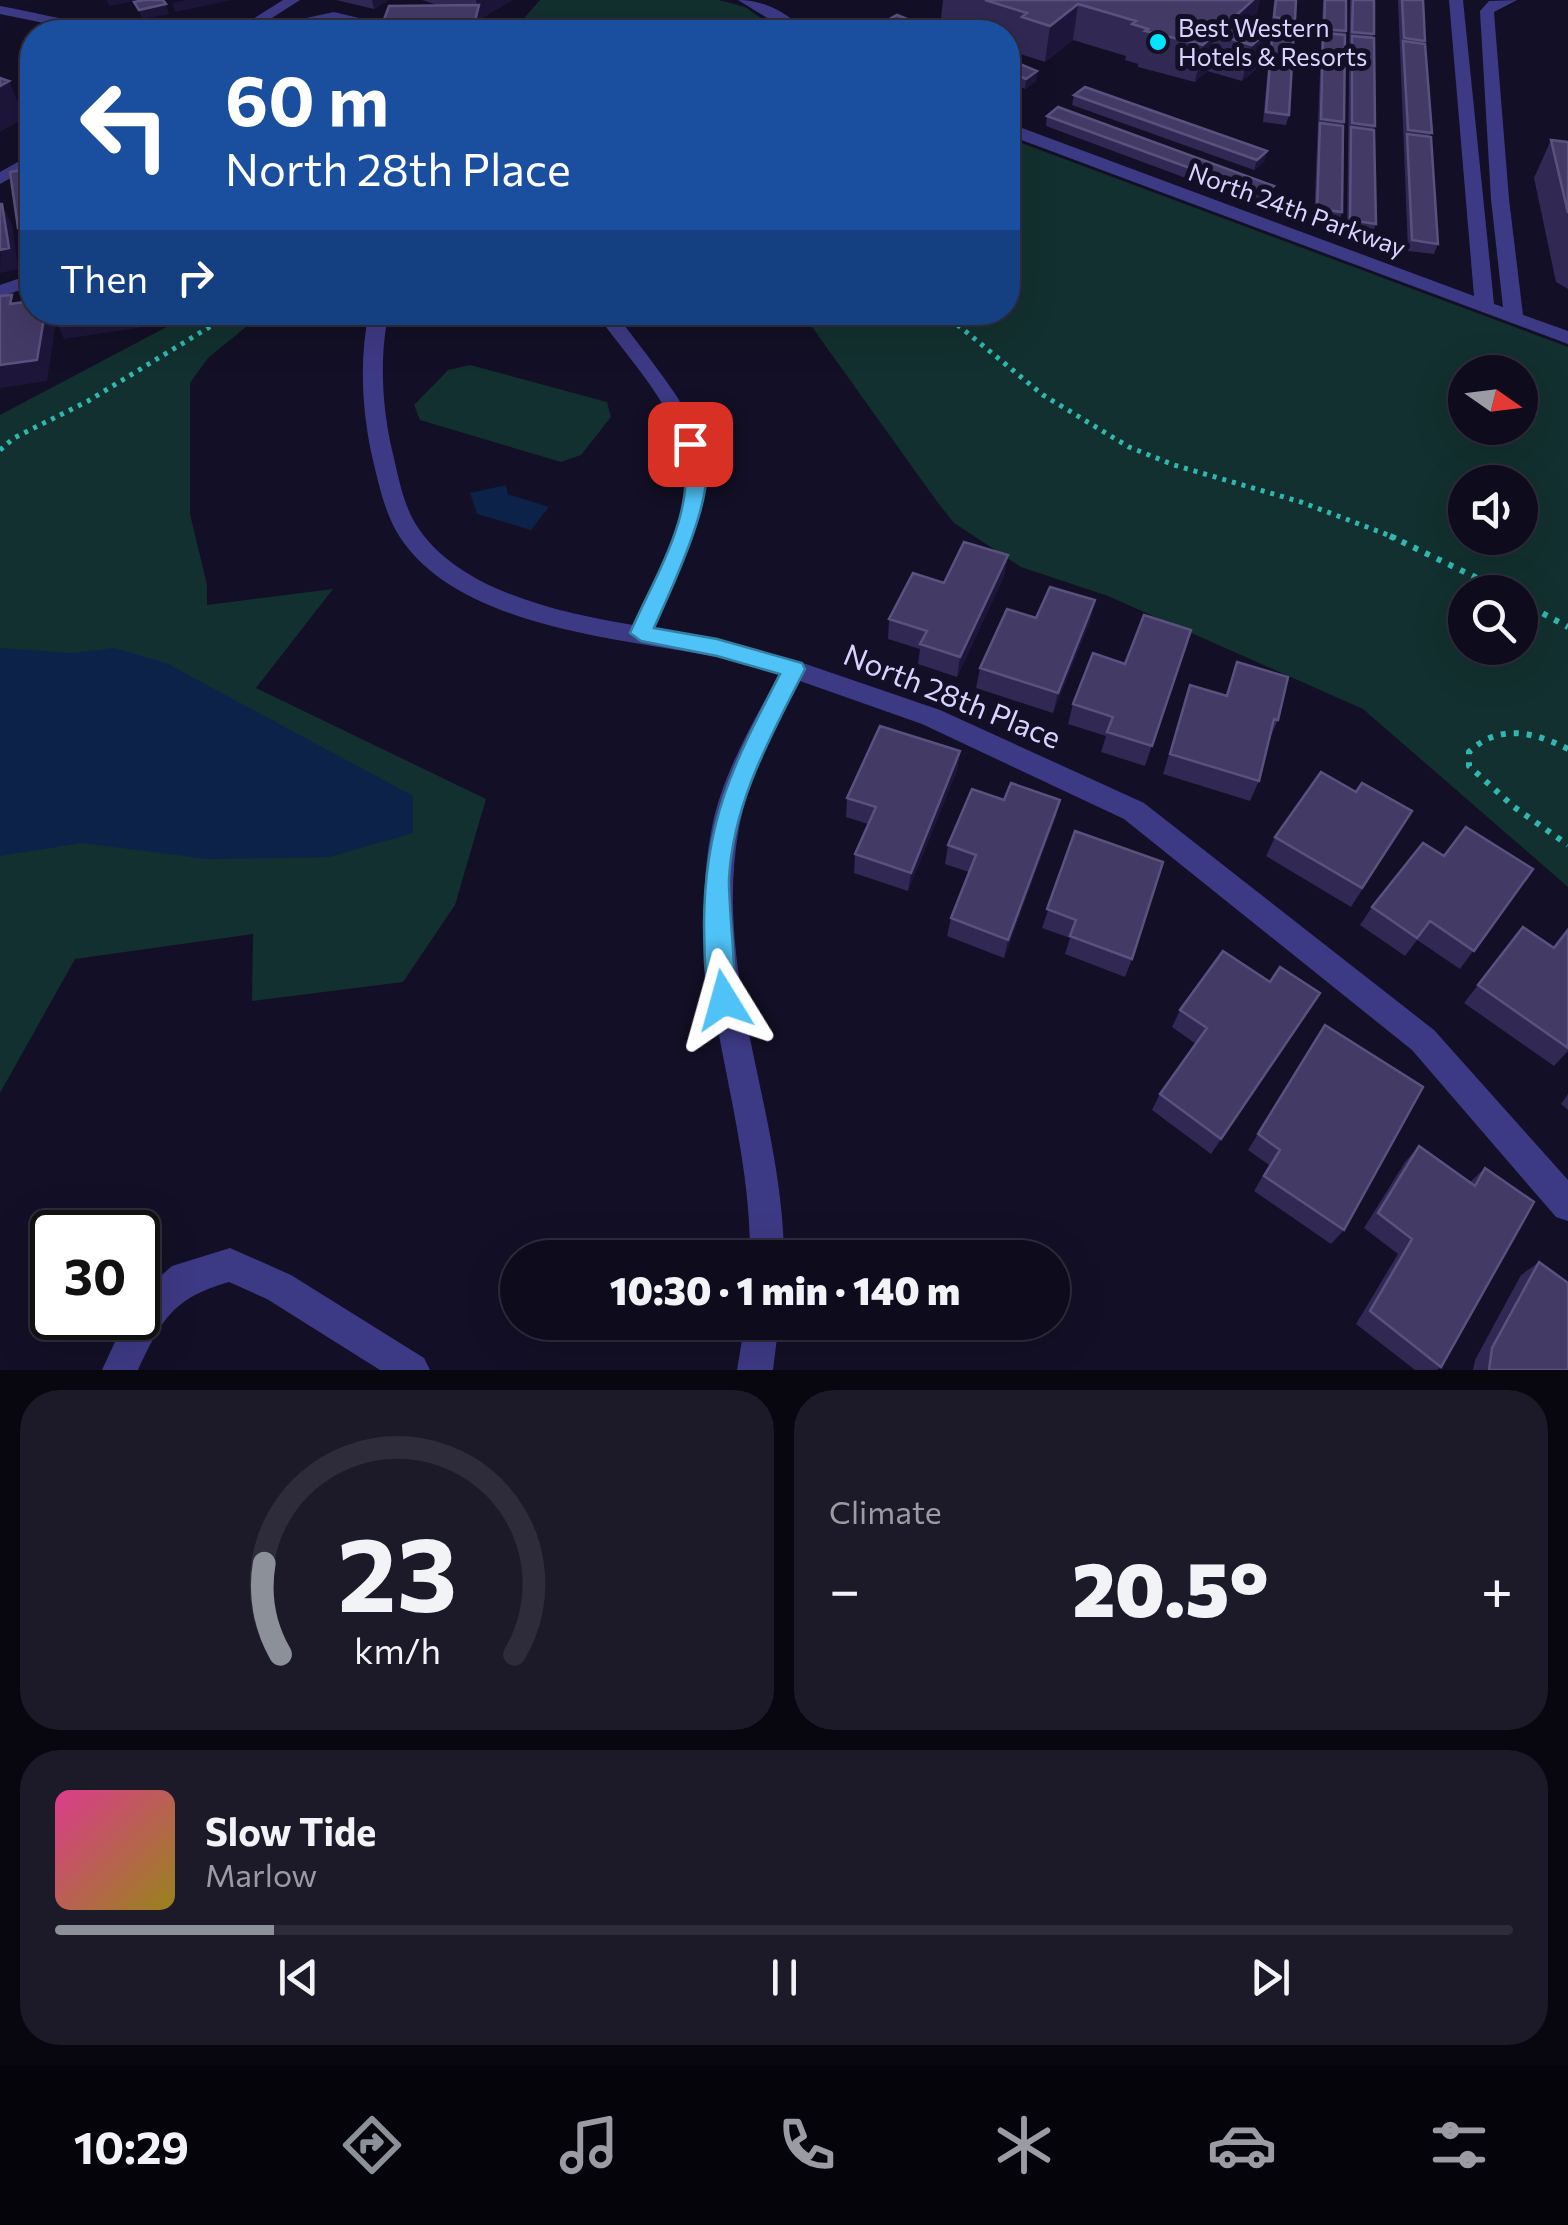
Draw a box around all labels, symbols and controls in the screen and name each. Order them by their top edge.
place label: Best Western Hotels & Resorts [1178,12,1367,71]
marker: Best Western Hotels & Resorts [1147,31,1169,53]
text: 60 m [225,55,389,140]
icon: left [60,60,190,190]
text: North 28th Place [225,140,571,195]
street label: North 24th Parkway [1185,156,1410,262]
icon: right [168,250,223,305]
text: Then [60,254,148,301]
north arrow [1448,355,1538,445]
map controls [1448,355,1538,665]
pin [648,402,733,487]
icon: arrive [663,417,718,472]
button: sound [1448,465,1538,555]
button: search [1448,575,1538,665]
street label: North 28th Place [839,634,1067,755]
position arrow [672,948,776,1052]
speed limit sign: 30 [30,1210,160,1340]
text: 10:30 · 1 min · 140 m [610,1266,960,1313]
text: Climate [829,1491,942,1531]
text: 23 [337,1506,457,1633]
text: 20.5° [1072,1541,1269,1632]
text: − [829,1554,860,1621]
text: + [1481,1554,1513,1621]
text: km/h [354,1628,440,1671]
text: Slow Tide [205,1807,376,1854]
text: Marlow [205,1854,317,1894]
icon: previous [271,1950,326,2005]
icon: pause [757,1950,812,2005]
icon: next [1243,1950,1298,2005]
icon: directions [337,2110,407,2180]
icon: music [554,2110,624,2180]
icon: phone [772,2110,842,2180]
icon: climate [989,2110,1059,2180]
icon: car [1207,2110,1277,2180]
icon: filters [1424,2110,1494,2180]
text: 10:29 [74,2118,189,2173]

